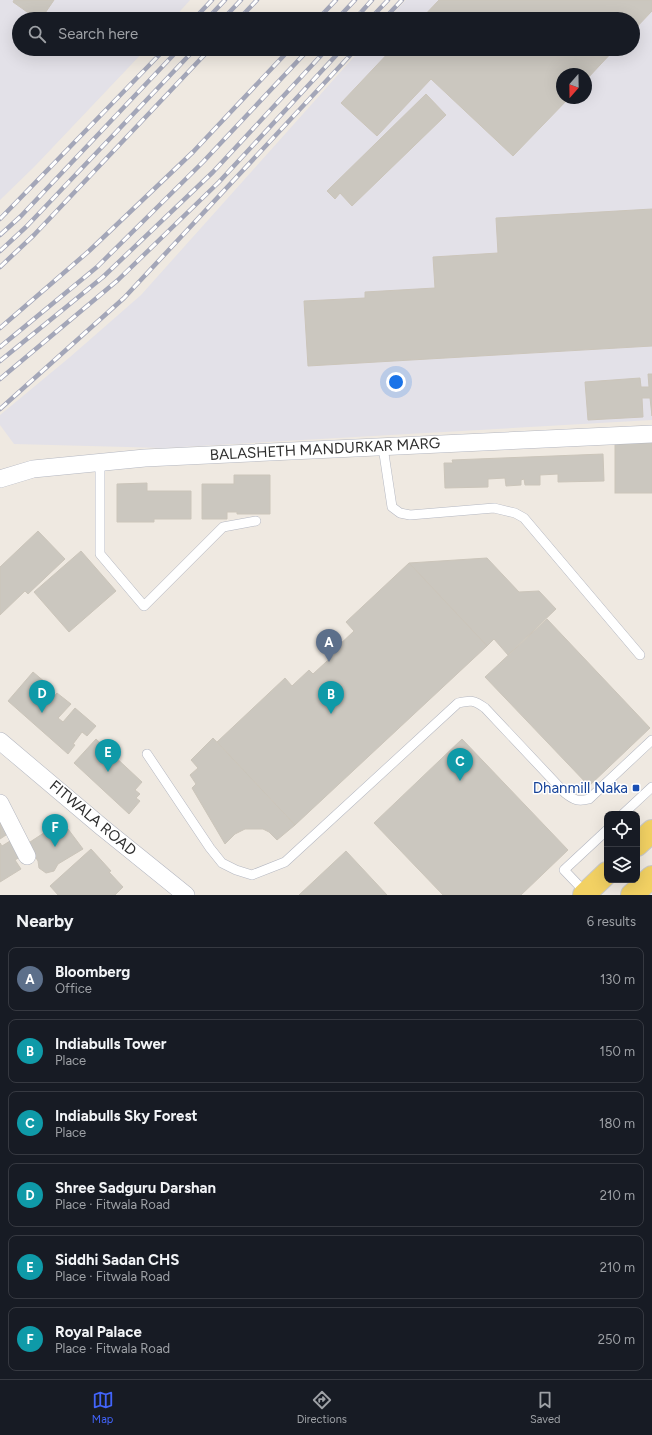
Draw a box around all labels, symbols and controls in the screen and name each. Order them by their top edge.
search box [12,12,640,56]
icon: search [26,23,48,45]
text: Search here [58,25,138,43]
north arrow [556,68,592,104]
your location [386,372,406,392]
street label: BALASHETH MANDURKAR MARG [209,434,441,464]
pin: A [316,629,342,662]
pin: D [29,680,55,713]
pin: B [318,681,344,714]
pin: E [95,739,121,772]
pin: C [447,748,473,781]
street label: FITWALA ROAD [46,776,140,860]
place label: Dhanmill Naka [533,779,628,797]
marker: Dhanmill Naka [631,783,641,793]
map controls [604,811,640,883]
button: locate [604,811,640,847]
pin: F [42,814,68,847]
button: layers [604,847,640,883]
text: Nearby [16,911,74,931]
text: 6 results [587,914,636,929]
text: Bloomberg [55,963,130,981]
text: A [25,972,35,987]
text: 130 m [600,972,635,987]
text: Office [55,981,92,996]
text: Indiabulls Tower [55,1035,167,1053]
text: B [26,1044,34,1059]
text: 150 m [600,1044,635,1059]
text: Place [55,1053,86,1068]
text: Indiabulls Sky Forest [55,1107,197,1125]
text: C [25,1116,35,1131]
text: 180 m [599,1116,635,1131]
text: Place [55,1125,86,1140]
text: Shree Sadguru Darshan [55,1179,216,1197]
text: D [25,1188,35,1203]
text: 210 m [600,1188,635,1203]
text: Place · Fitwala Road [55,1197,170,1212]
text: Siddhi Sadan CHS [55,1251,179,1269]
text: E [26,1260,34,1275]
text: 210 m [600,1260,635,1275]
text: Place · Fitwala Road [55,1269,170,1284]
text: Royal Palace [55,1323,142,1341]
text: F [26,1332,34,1347]
text: 250 m [598,1332,635,1347]
text: Place · Fitwala Road [55,1341,170,1356]
tab: Map [92,1389,114,1426]
tab: Directions [297,1389,347,1426]
tab: Saved [530,1389,560,1426]

